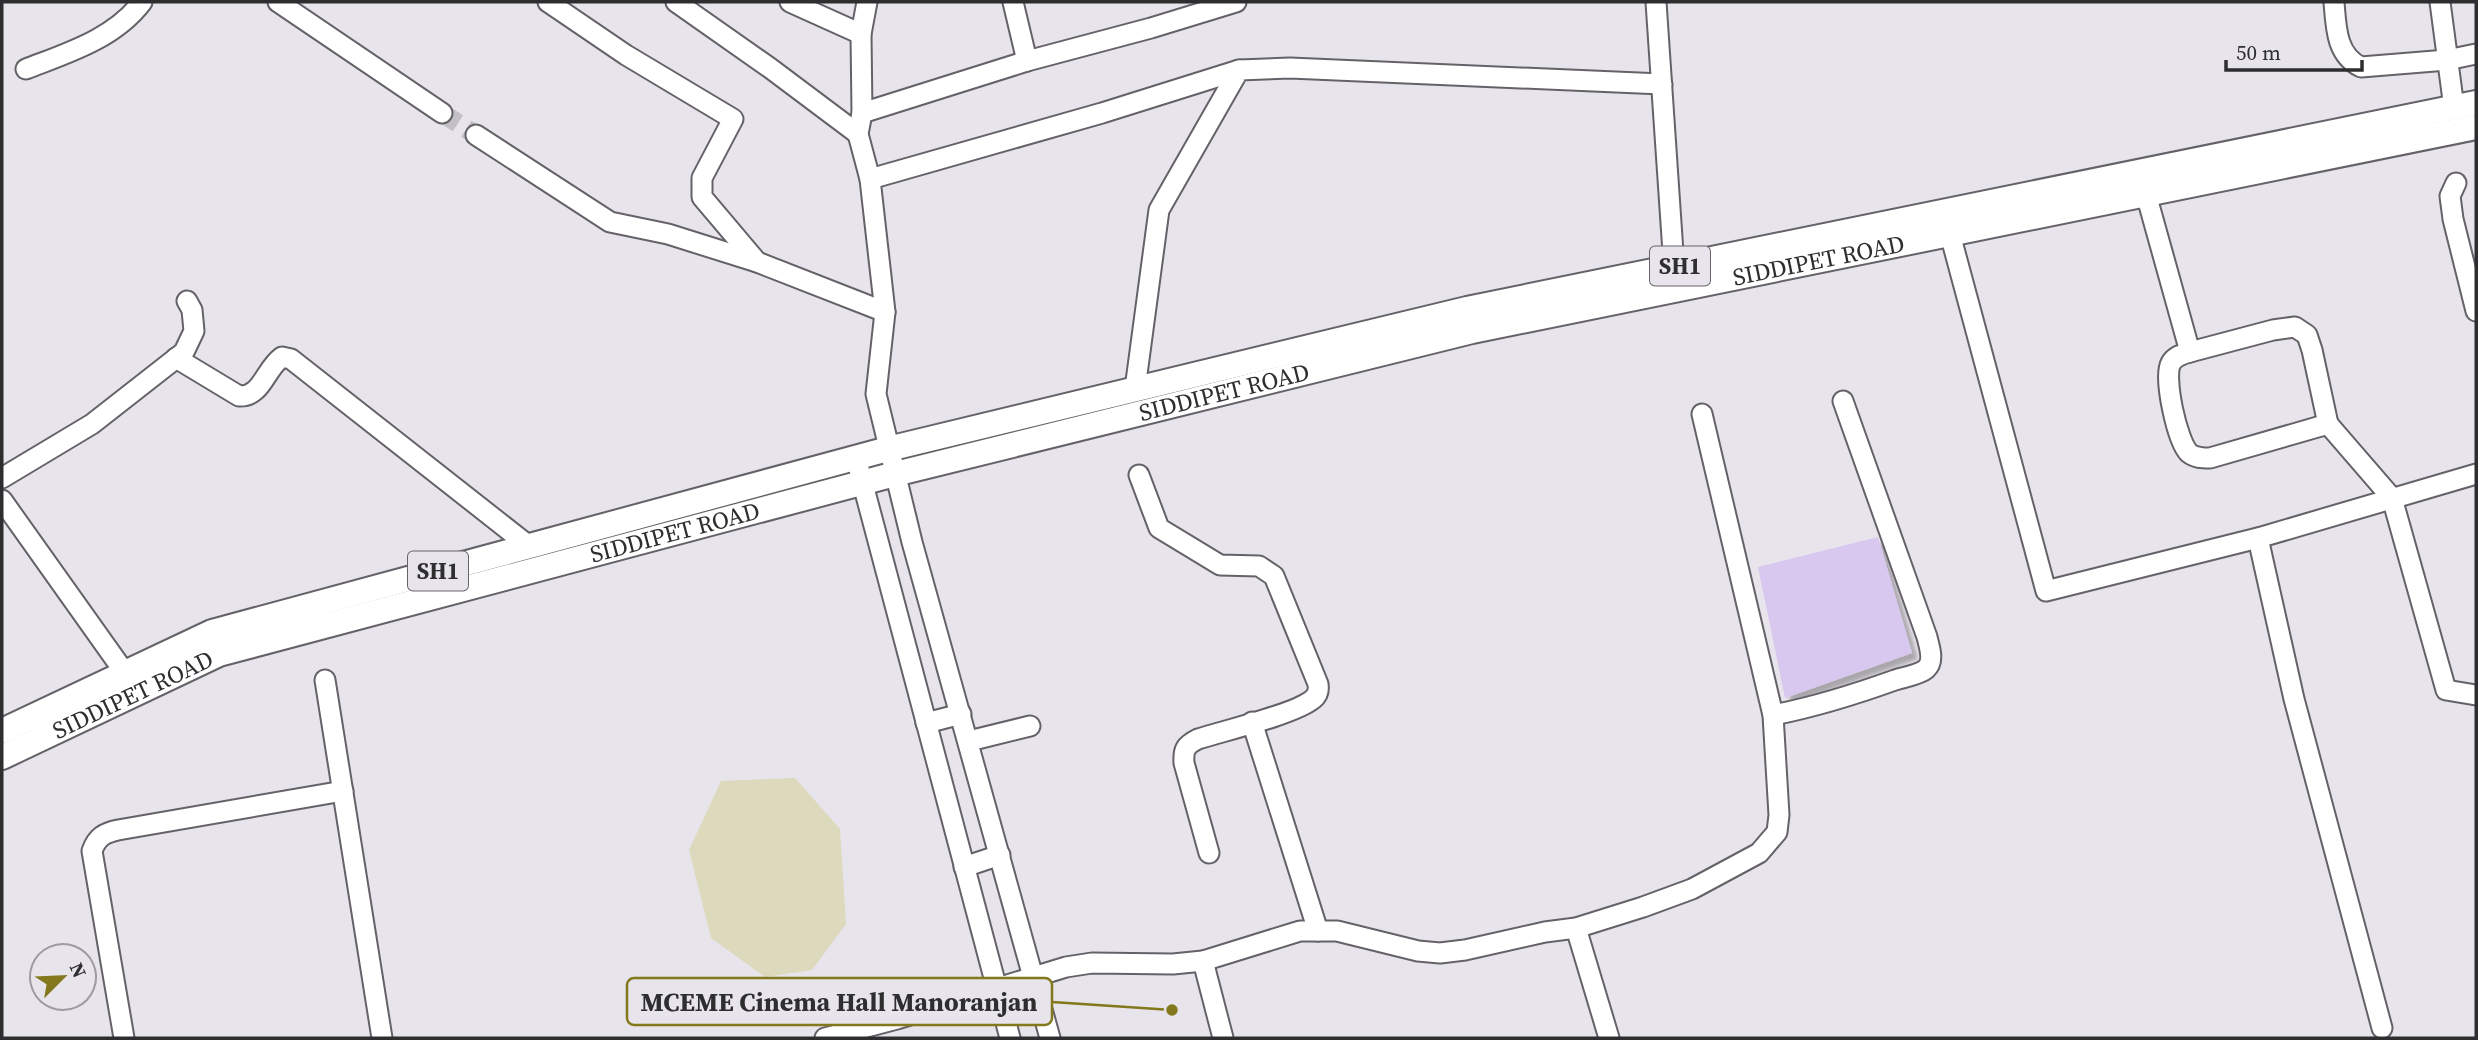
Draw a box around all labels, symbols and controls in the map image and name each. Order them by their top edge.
scale bar [2226,28,2362,72]
text: 50 m [2236,38,2281,67]
street label: SIDDIPET ROAD [1730,227,1907,294]
road number: SH1 [1650,246,1710,286]
street label: SIDDIPET ROAD [1136,355,1313,429]
street label: SIDDIPET ROAD [586,494,763,571]
road number: SH1 [408,552,468,590]
street label: SIDDIPET ROAD [47,642,219,747]
north arrow [28,942,98,1012]
text: N [64,958,93,982]
callout: MCEME Cinema Hall Manoranjan [627,978,1052,1025]
text: MCEME Cinema Hall Manoranjan [640,984,1038,1020]

